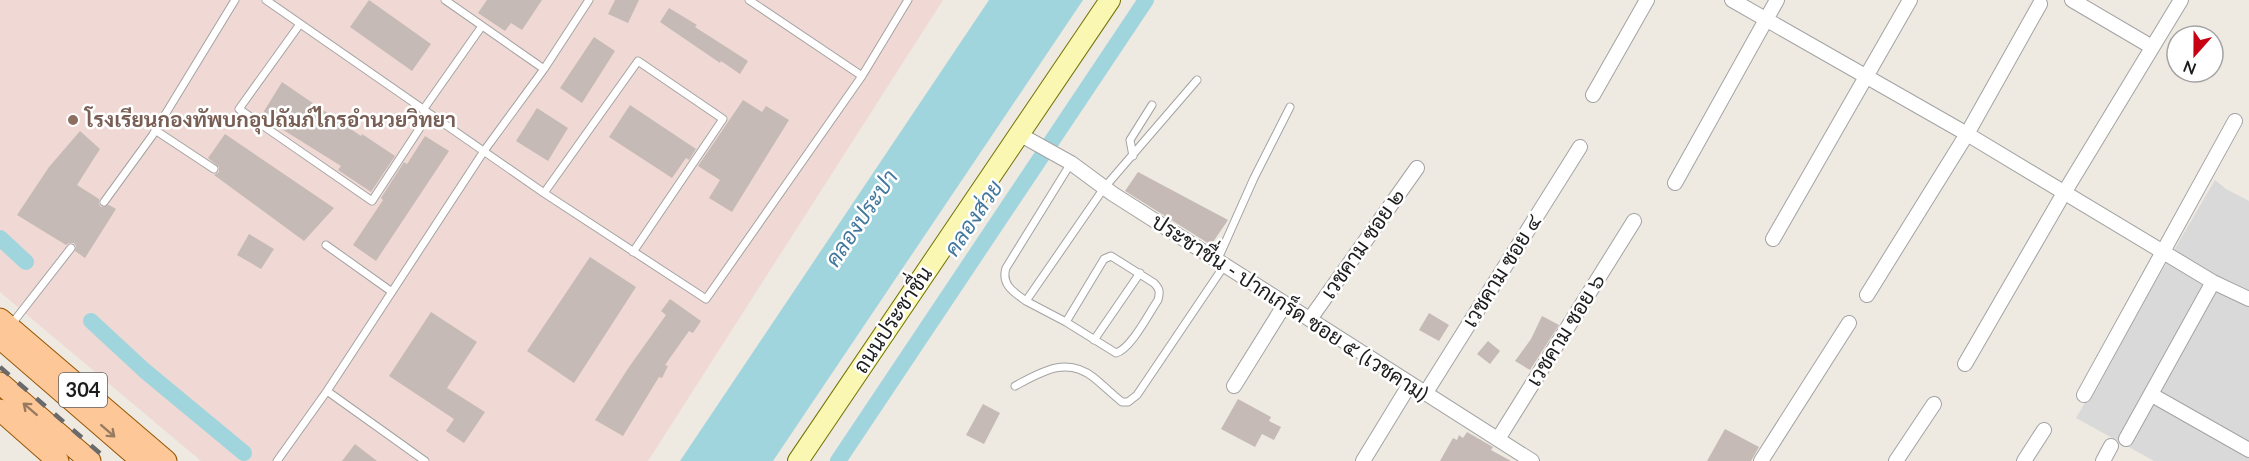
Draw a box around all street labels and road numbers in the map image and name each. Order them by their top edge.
street label: เวชคาม ซอย ๒ [1315,183,1409,303]
street label: ประชาชื่น - ปากเกร็ด ซอย ๕ (เวชคาม) [1148,203,1437,406]
street label: เวชคาม ซอย ๔ [1456,209,1546,331]
street label: ถนนประชาชื่น [842,258,937,377]
street label: เวชคาม ซอย ๖ [1520,268,1609,390]
road number: 304 [59,373,107,407]

